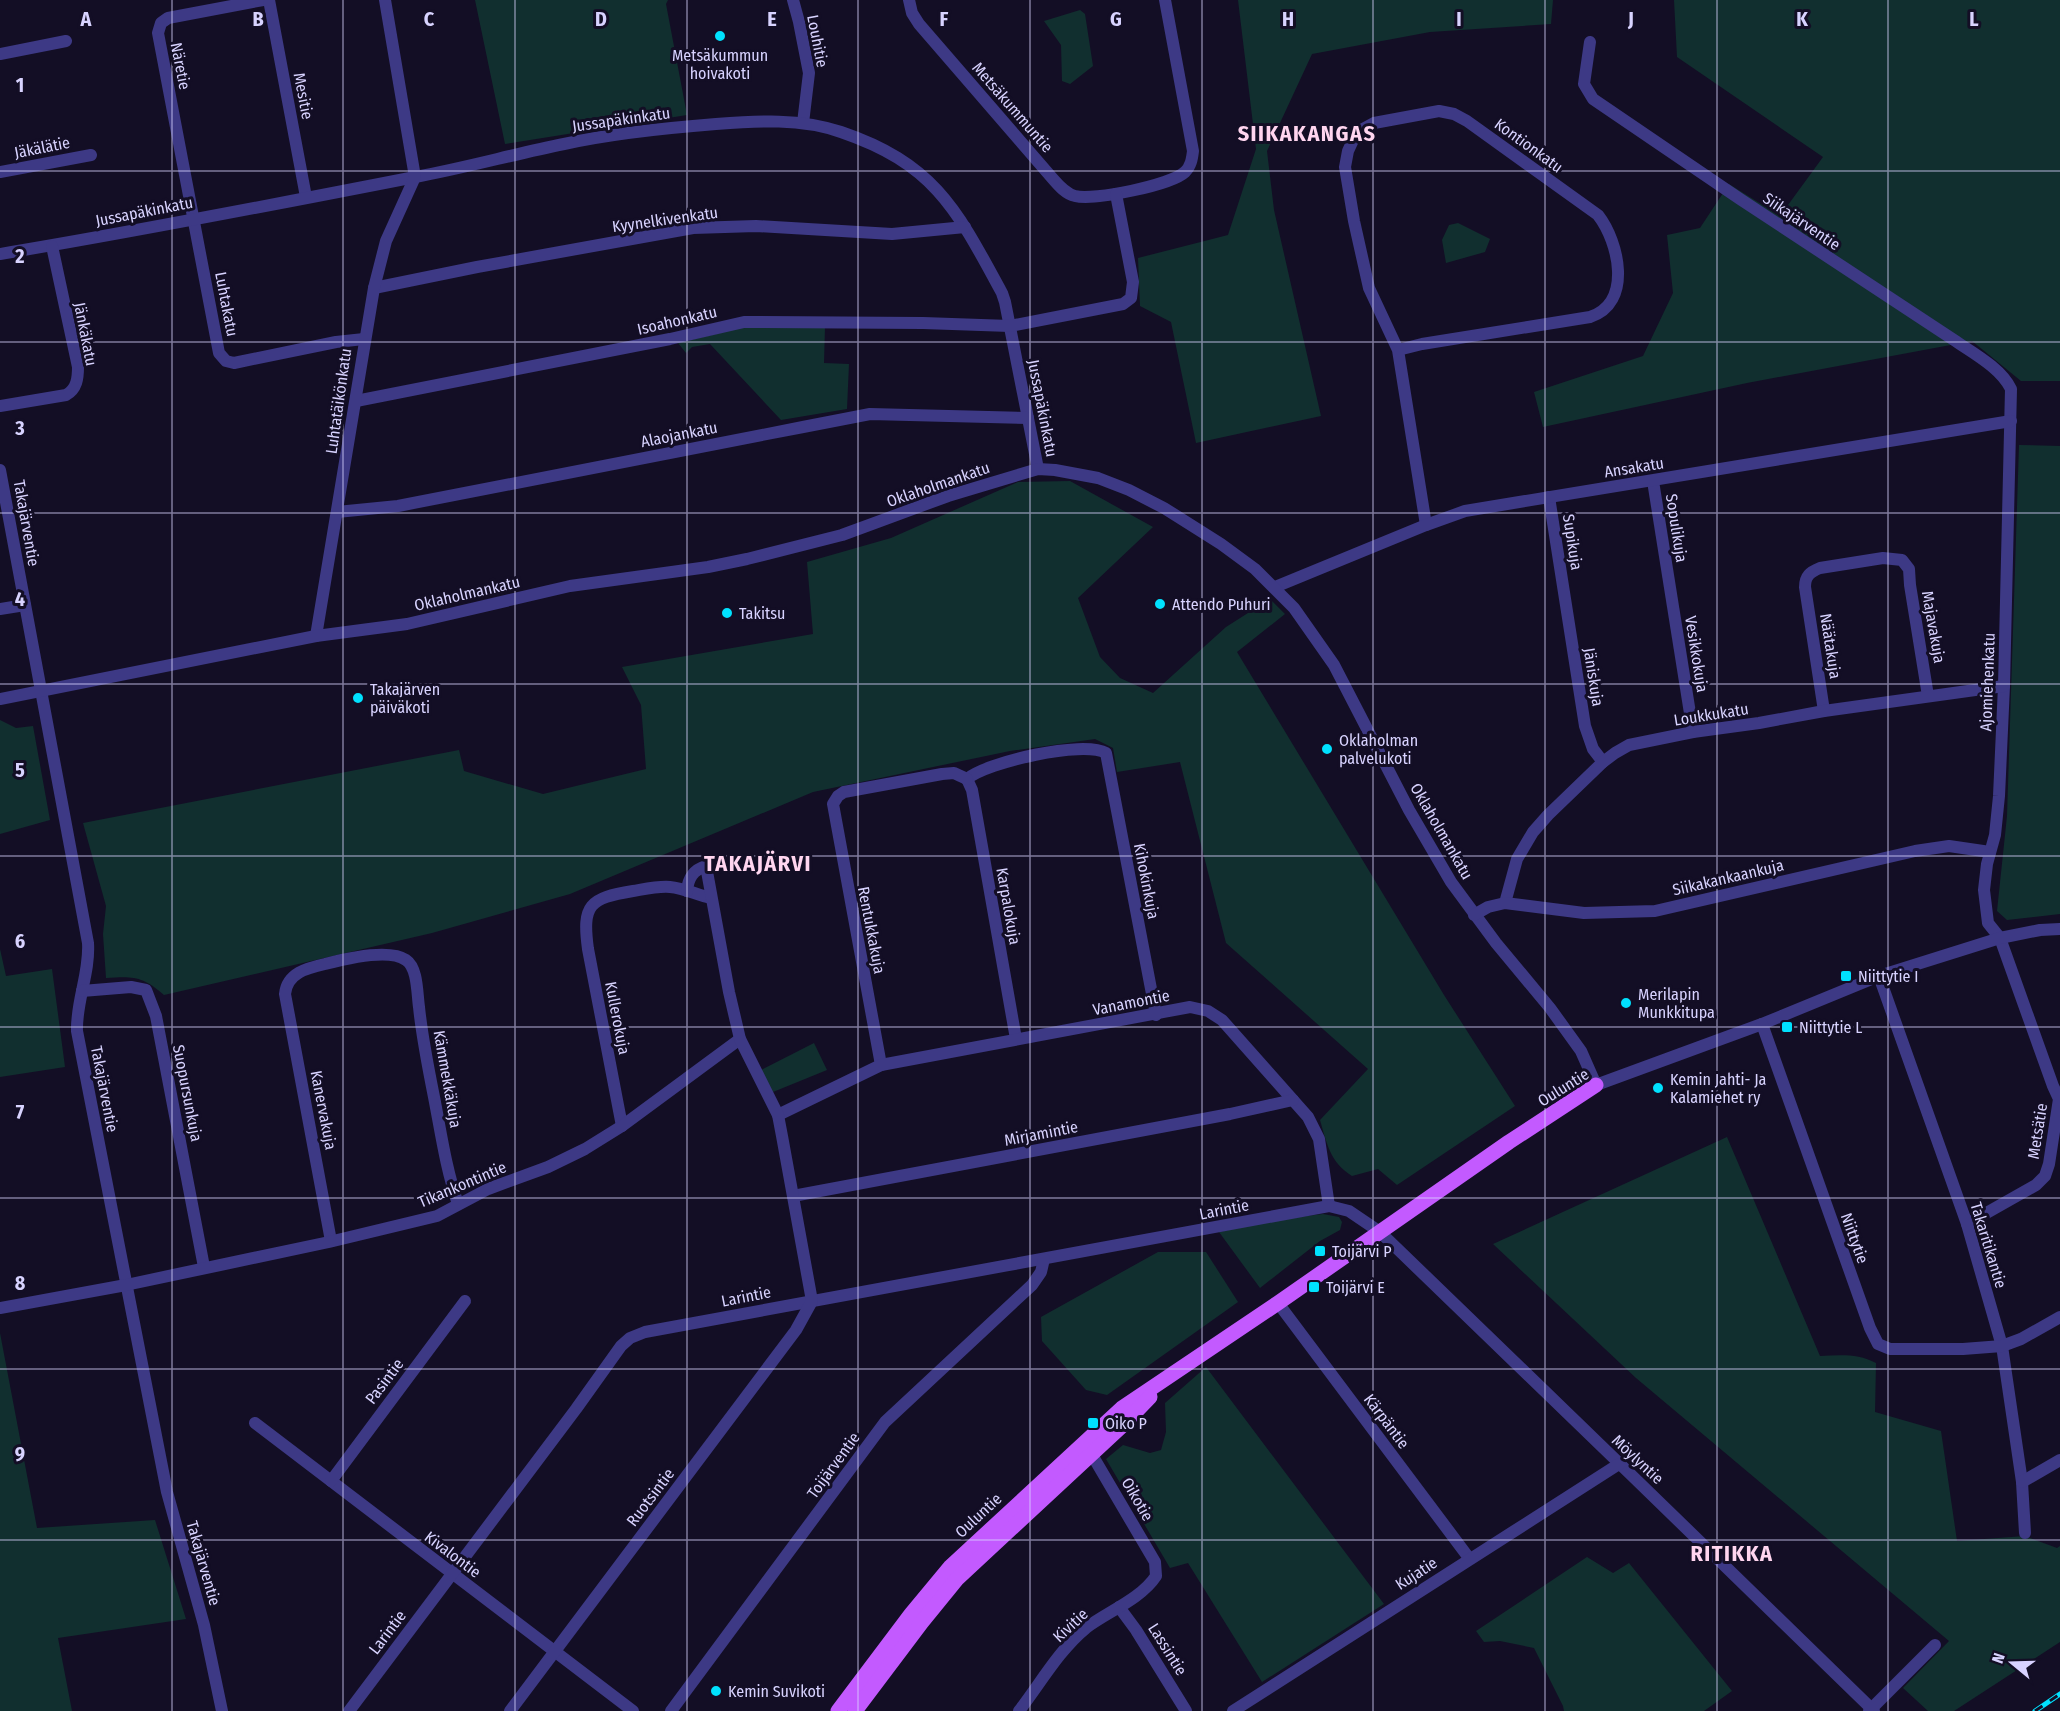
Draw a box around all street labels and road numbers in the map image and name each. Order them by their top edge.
street label: Louhitie [803,13,832,69]
street label: Näretie [167,41,194,91]
street label: Metsäkummuntie [968,58,1057,156]
street label: Mesitie [290,71,317,121]
street label: Jussapäkinkatu [571,103,671,136]
street label: Kontionkatu [1491,114,1567,177]
street label: Jäkälätie [13,133,72,162]
street label: Siikajärventie [1760,189,1844,254]
street label: Jussapäkinkatu [94,193,194,230]
street label: Kyynelkivenkatu [611,203,719,236]
street label: Luhtakatu [211,270,242,338]
street label: Jänkäkatu [70,301,101,367]
street label: Isoahonkatu [635,302,719,339]
street label: Luhtatäikönkatu [322,347,355,455]
street label: Jussapäkinkatu [1024,358,1061,458]
street label: Alaojankatu [639,418,719,451]
street label: Ansakatu [1603,453,1665,482]
street label: Oklaholmankatu [884,458,992,511]
street label: Takajärventie [10,478,43,568]
street label: Sopulikuja [1662,492,1691,564]
street label: Supikuja [1559,513,1586,572]
street label: Oklaholmankatu [412,572,522,615]
street label: Majavakuja [1918,589,1949,665]
street label: Näätakuja [1816,612,1845,680]
street label: Vesikkokuja [1681,614,1712,694]
street label: Ajomiehenkatu [1976,632,1999,732]
street label: Jäniskuja [1580,646,1608,708]
street label: Loukkukatu [1672,699,1750,730]
street label: Oklaholmankatu [1406,780,1477,883]
street label: Kihokinkuja [1130,842,1163,921]
street label: Siikakankaankuja [1671,855,1786,899]
street label: Karpalokuja [992,866,1025,946]
street label: Rentukkakuja [854,885,889,976]
street label: Kullerokuja [601,980,634,1056]
street label: Vanamontie [1091,986,1171,1019]
street label: Kämmekkäkuja [430,1029,465,1130]
street label: Suopursunkuja [169,1043,206,1143]
street label: Takajärventie [87,1044,122,1134]
street label: Ouluntie [1534,1064,1592,1110]
street label: Kanervakuja [307,1069,341,1152]
street label: Metsätie [2024,1102,2051,1160]
street label: Mirjamintie [1003,1117,1080,1150]
street label: Tikankontintie [415,1157,509,1212]
street label: Larintie [1198,1195,1251,1224]
street label: Takaritikantie [1966,1200,2011,1291]
street label: Niittytie [1837,1210,1872,1266]
street label: Larintie [720,1282,773,1311]
street label: Pasintie [361,1355,408,1408]
street label: Kärpäntie [1360,1390,1413,1452]
street label: Toijärventie [803,1428,864,1502]
street label: Möylyntie [1608,1431,1667,1488]
street label: Ruotsintie [623,1465,678,1530]
street label: Oikotie [1118,1474,1158,1524]
street label: Ouluntie [951,1489,1006,1542]
street label: Takajärventie [182,1519,225,1608]
street label: Kivalontie [421,1527,485,1582]
street label: Kujatie [1392,1553,1441,1594]
street label: Kivitie [1049,1604,1092,1646]
street label: Larintie [365,1607,410,1658]
street label: Lassintie [1144,1620,1191,1679]

